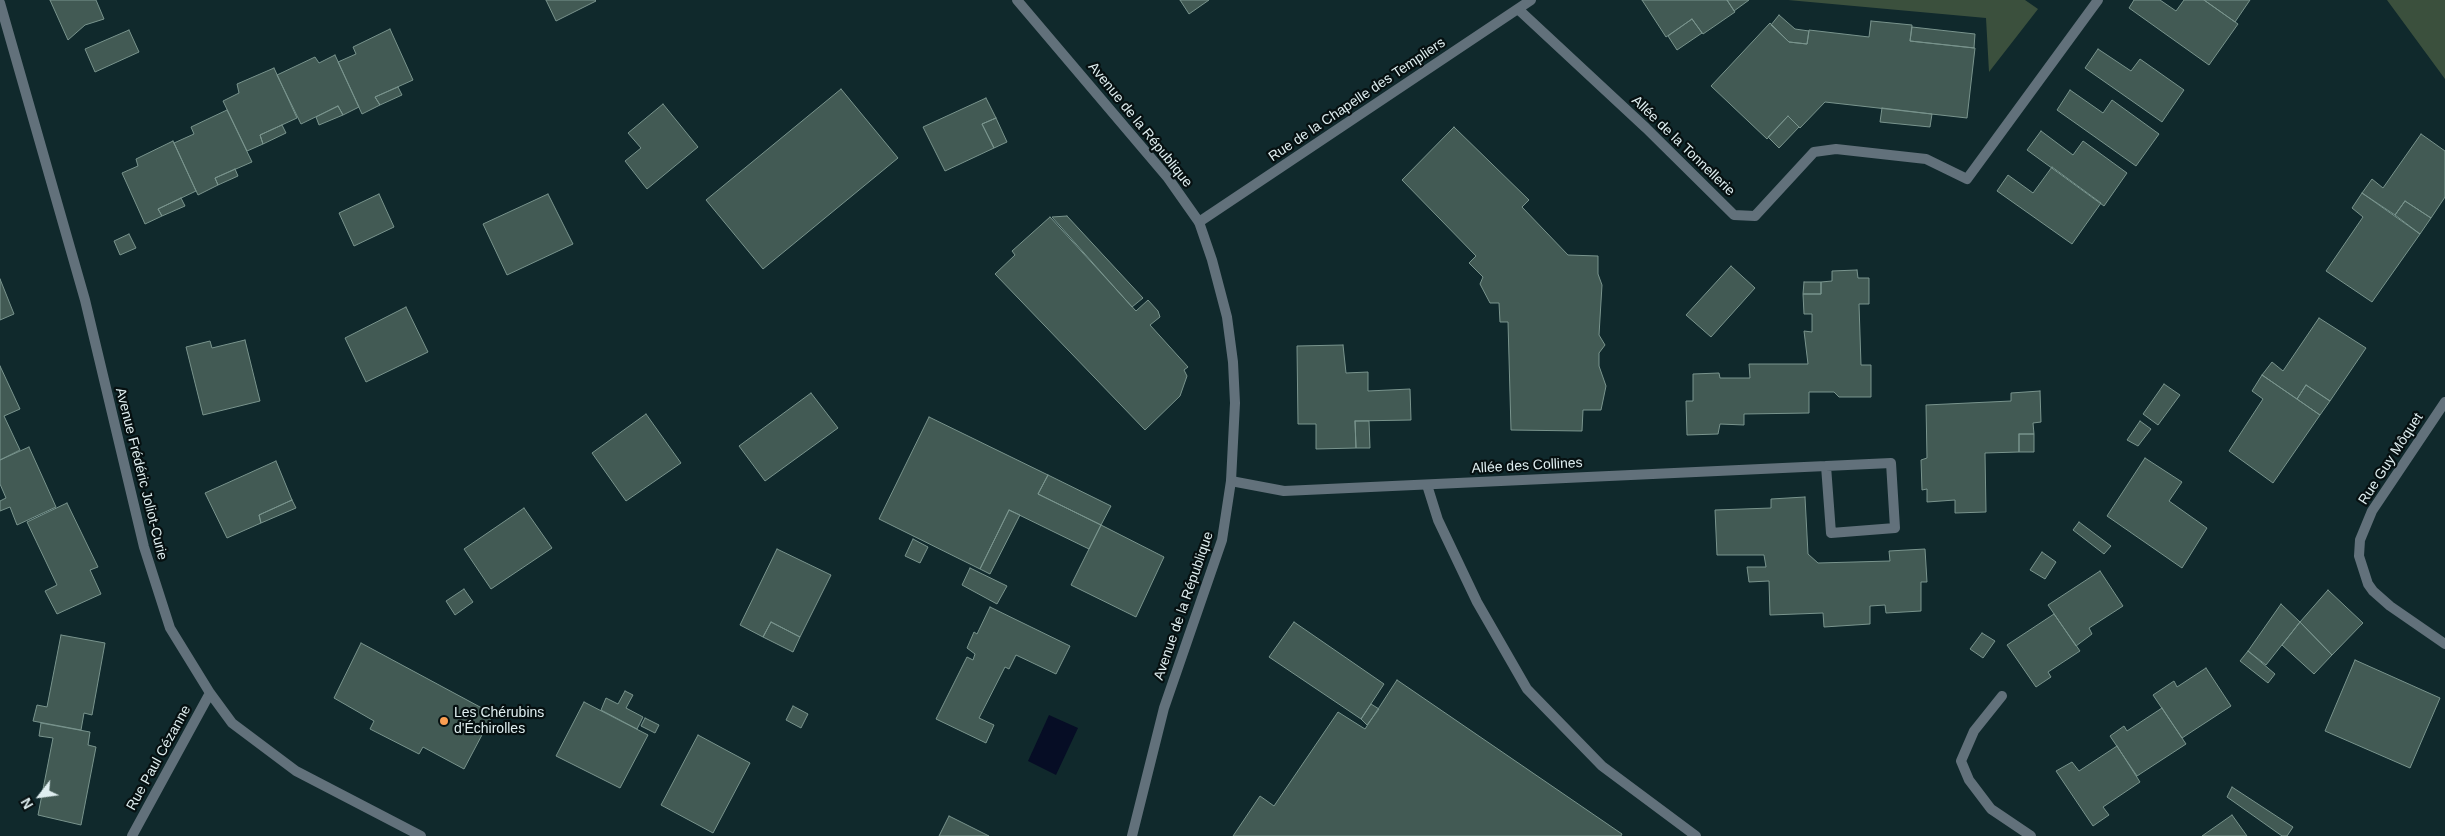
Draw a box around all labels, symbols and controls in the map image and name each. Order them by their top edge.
street label: Rue de la Chapelle des Templiers [1266,35,1448,165]
street label: Avenue de la République [1084,59,1196,191]
street label: Allée de la Tonnellerie [1628,92,1738,200]
street label: Avenue Frédéric Joliot-Curie [111,386,171,562]
street label: Rue Guy Môquet [2355,410,2427,508]
street label: Allée des Collines [1471,455,1583,477]
street label: Avenue de la République [1151,529,1217,683]
street label: Rue Paul Cézanne [123,703,195,813]
place label: Les Chérubins d'Échirolles [454,705,544,738]
marker: Les Chérubins d'Échirolles [438,715,450,727]
north arrow [15,771,65,821]
text: N [18,795,36,812]

